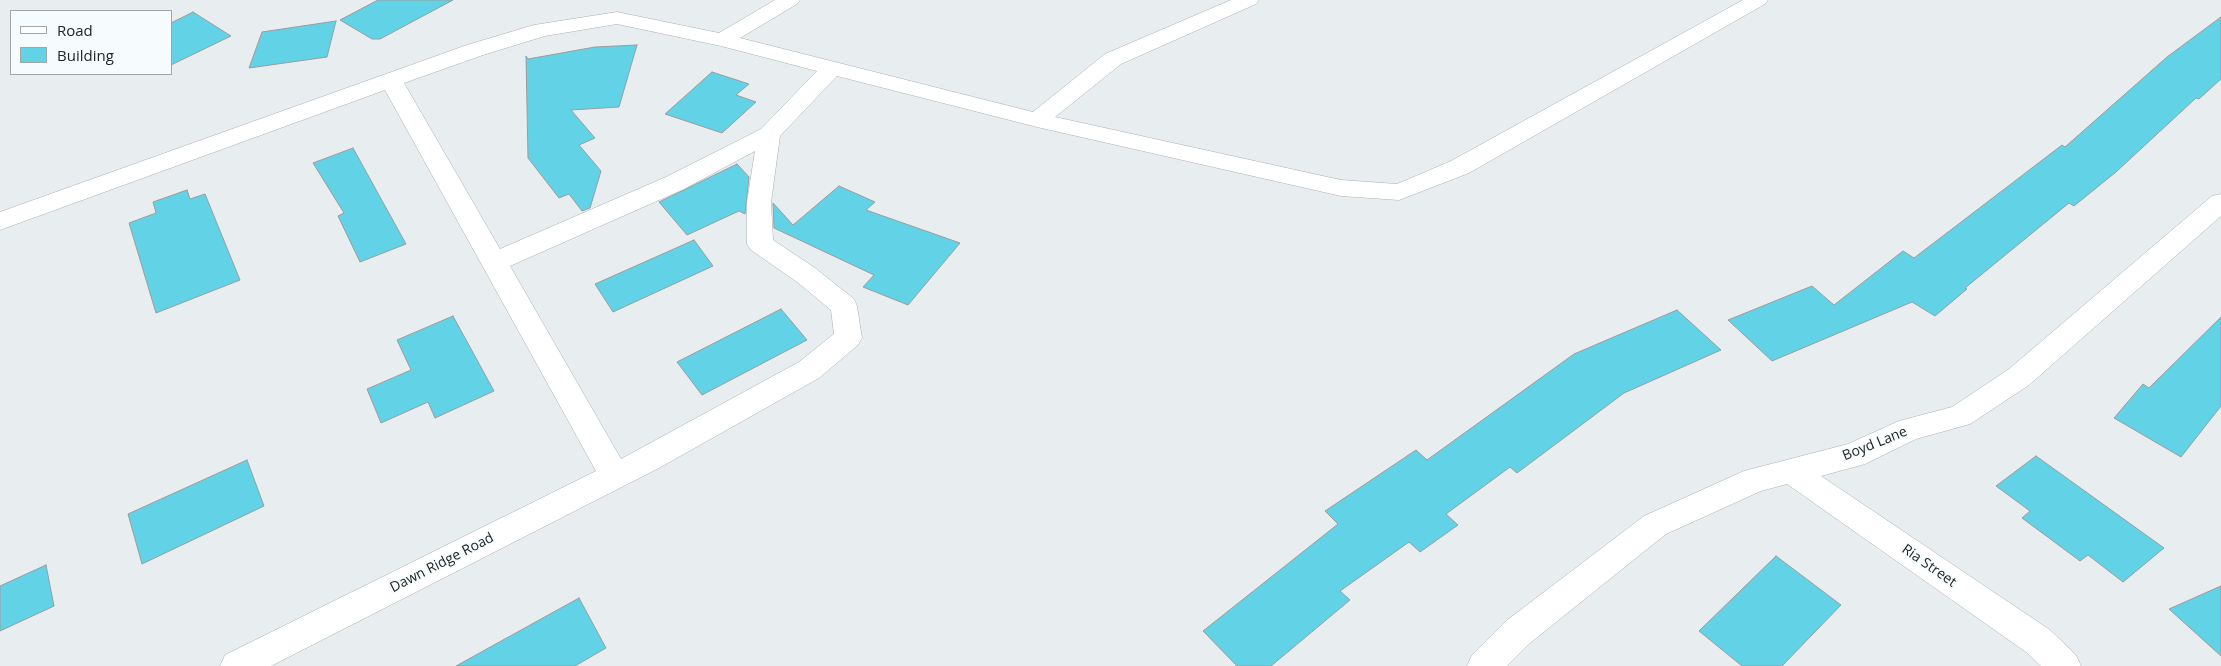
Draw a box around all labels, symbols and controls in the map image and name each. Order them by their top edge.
legend [10,10,172,75]
text: Road [57,20,93,40]
text: Building [57,45,114,65]
street label: Boyd Lane [1840,423,1910,465]
street label: Dawn Ridge Road [387,530,497,596]
street label: Ria Street [1899,541,1959,591]

